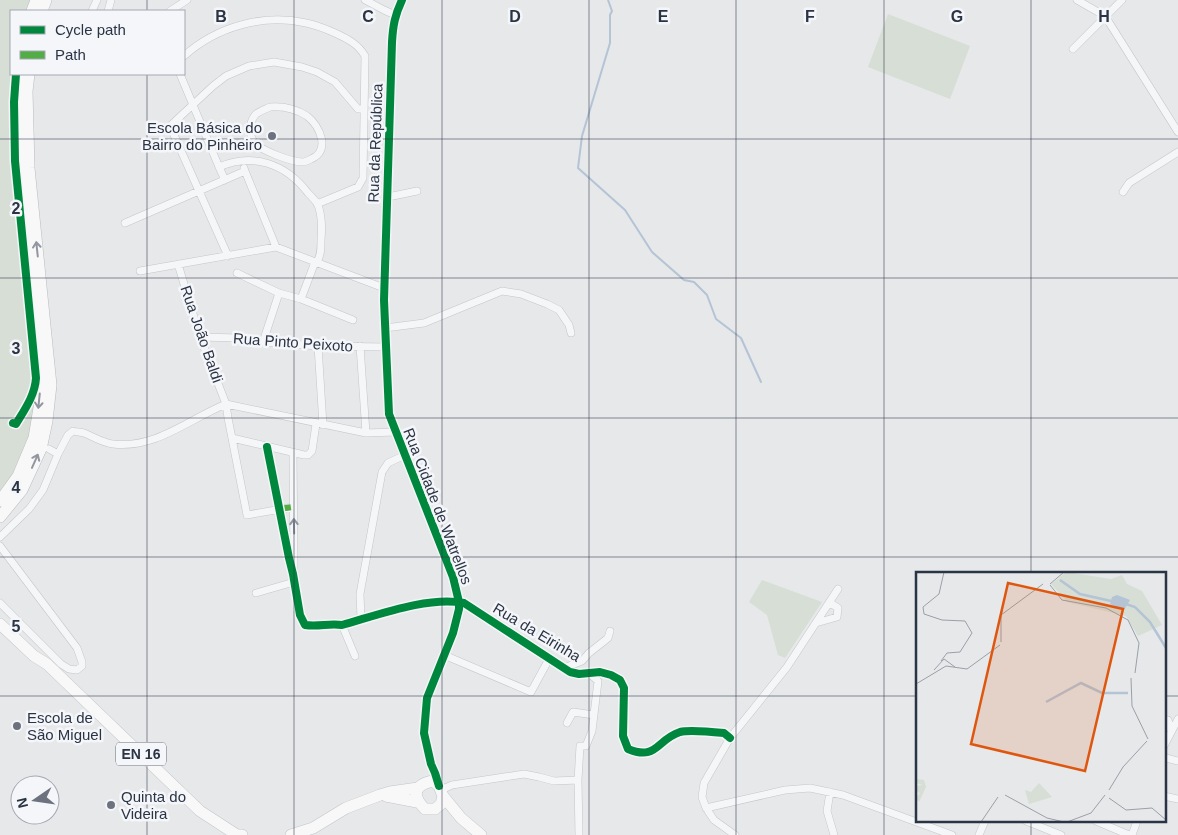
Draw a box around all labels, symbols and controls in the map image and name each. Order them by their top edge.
text: B [215,8,227,25]
text: C [362,8,374,25]
text: D [509,8,521,25]
text: E [658,8,669,25]
text: F [805,8,815,25]
text: G [951,8,963,25]
text: H [1098,8,1110,25]
legend [10,10,185,75]
text: Cycle path [55,21,126,38]
text: Path [55,46,86,63]
street label: Rua da República [364,82,386,203]
place label: Escola Básica do Bairro do Pinheiro [142,119,262,153]
marker: Escola Básica do Bairro do Pinheiro [266,130,278,142]
text: 2 [12,200,21,217]
one-way arrow [32,242,42,258]
street label: Rua João Baldi [177,283,227,385]
street label: Rua Pinto Peixoto [233,329,353,355]
text: 3 [12,340,21,357]
one-way arrow [34,393,44,409]
street label: Rua Cidade de Watrellos [400,425,476,587]
one-way arrow [31,454,41,469]
text: 4 [12,479,21,496]
one-way arrow [289,518,299,534]
inset map [916,572,1166,822]
street label: Rua da Eirinha [490,599,584,665]
text: 5 [12,618,21,635]
place label: Escola de São Miguel [27,709,102,743]
marker: Escola de São Miguel [11,720,23,732]
road number: EN 16 [116,742,166,766]
north arrow [10,775,60,825]
place label: Quinta do Videira [121,788,186,822]
text: N [13,796,31,810]
marker: Quinta do Videira [105,799,117,811]

